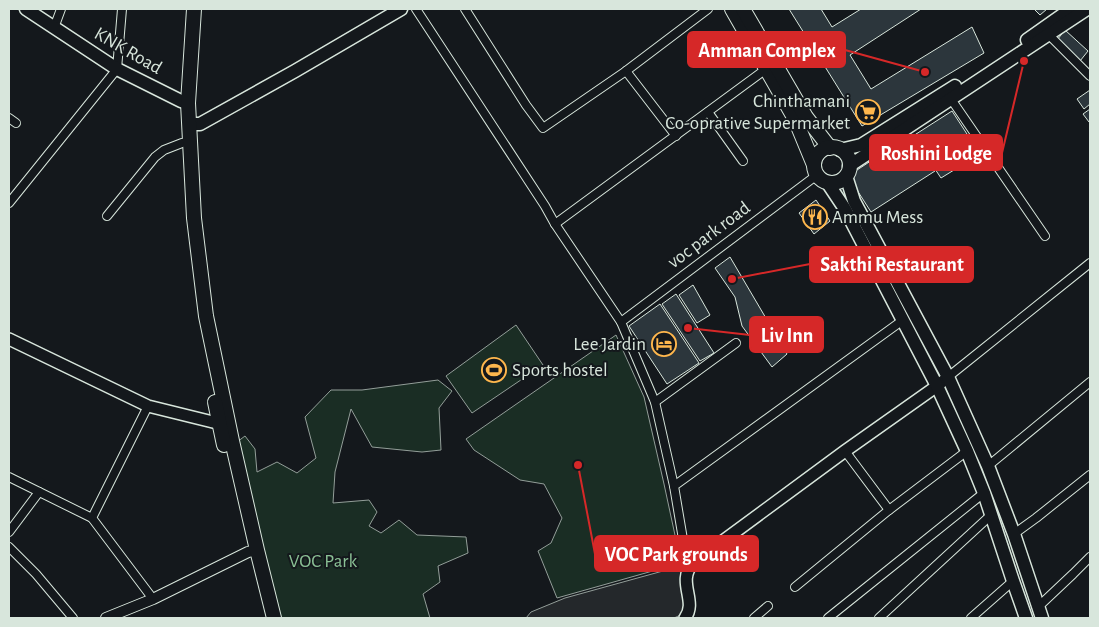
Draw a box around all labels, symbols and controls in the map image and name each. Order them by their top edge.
street label: KNK Road [91,24,165,78]
callout: Amman Complex [688,32,845,67]
text: Amman Complex [698,41,836,61]
place label: Chinthamani Co-oprative Supermarket [665,92,850,133]
supermarket icon: Chinthamani Co-oprative Supermarket [855,99,881,125]
callout: Roshini Lodge [870,135,1002,170]
text: Roshini Lodge [880,144,992,164]
street label: voc park road [664,198,754,272]
restaurant icon: Ammu Mess [802,204,828,230]
place label: Ammu Mess [832,208,923,227]
callout: Sakthi Restaurant [810,247,973,282]
text: Sakthi Restaurant [820,255,964,275]
callout: Liv Inn [750,317,823,352]
text: Liv Inn [761,326,813,346]
hotel icon: Lee Jardin [651,331,677,357]
place label: Lee Jardin [573,335,646,354]
sports icon: Sports hostel [481,357,507,383]
place label: Sports hostel [512,361,608,380]
callout: VOC Park grounds [595,536,758,571]
text: VOC Park grounds [604,545,748,565]
park label: VOC Park [289,552,357,571]

